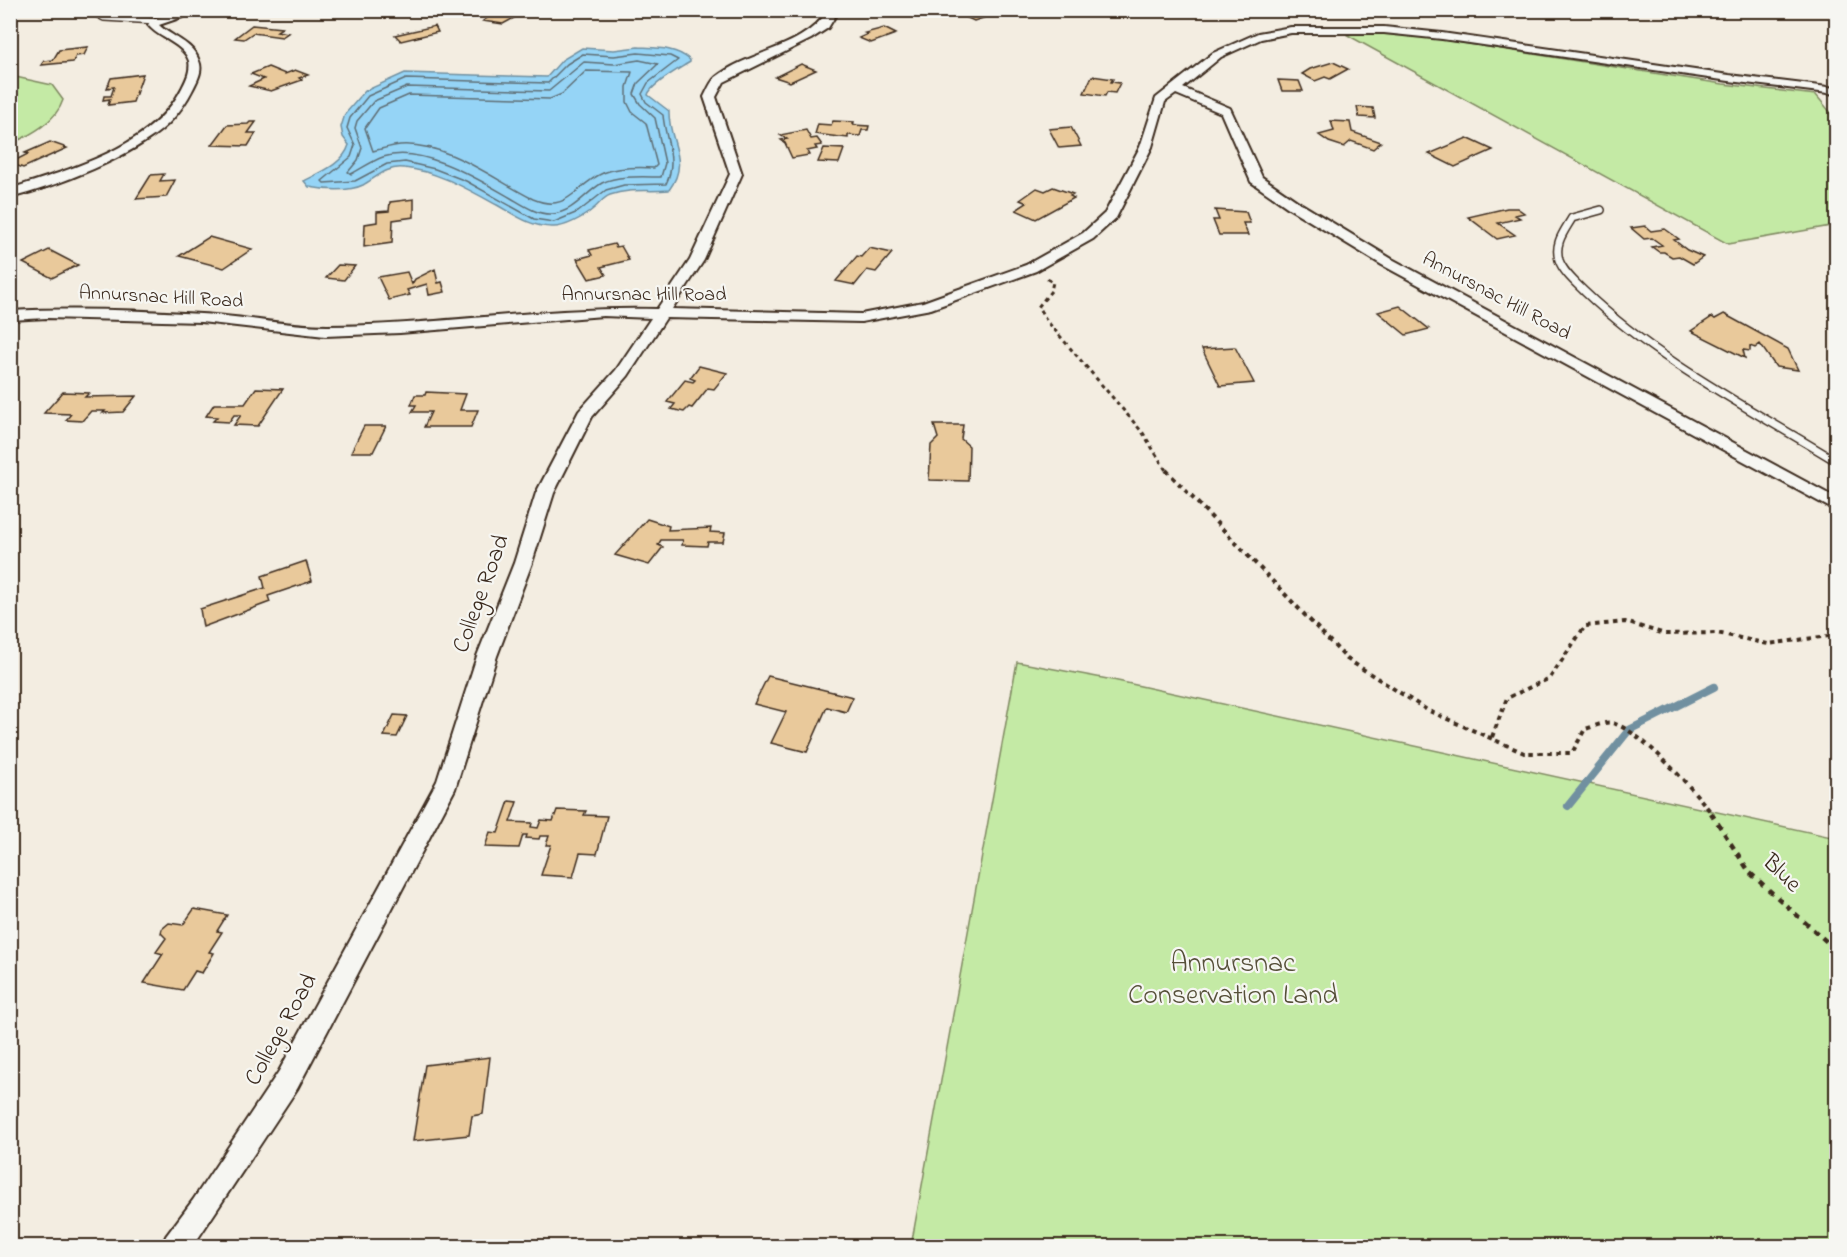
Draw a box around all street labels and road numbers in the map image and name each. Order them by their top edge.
street label: Annursnac Hill Road [1416,246,1576,348]
street label: Annursnac Hill Road [78,279,244,317]
street label: Annursnac Hill Road [562,281,726,310]
street label: College Road [444,530,520,658]
street label: Blue [1753,846,1809,902]
street label: College Road [237,967,327,1092]

